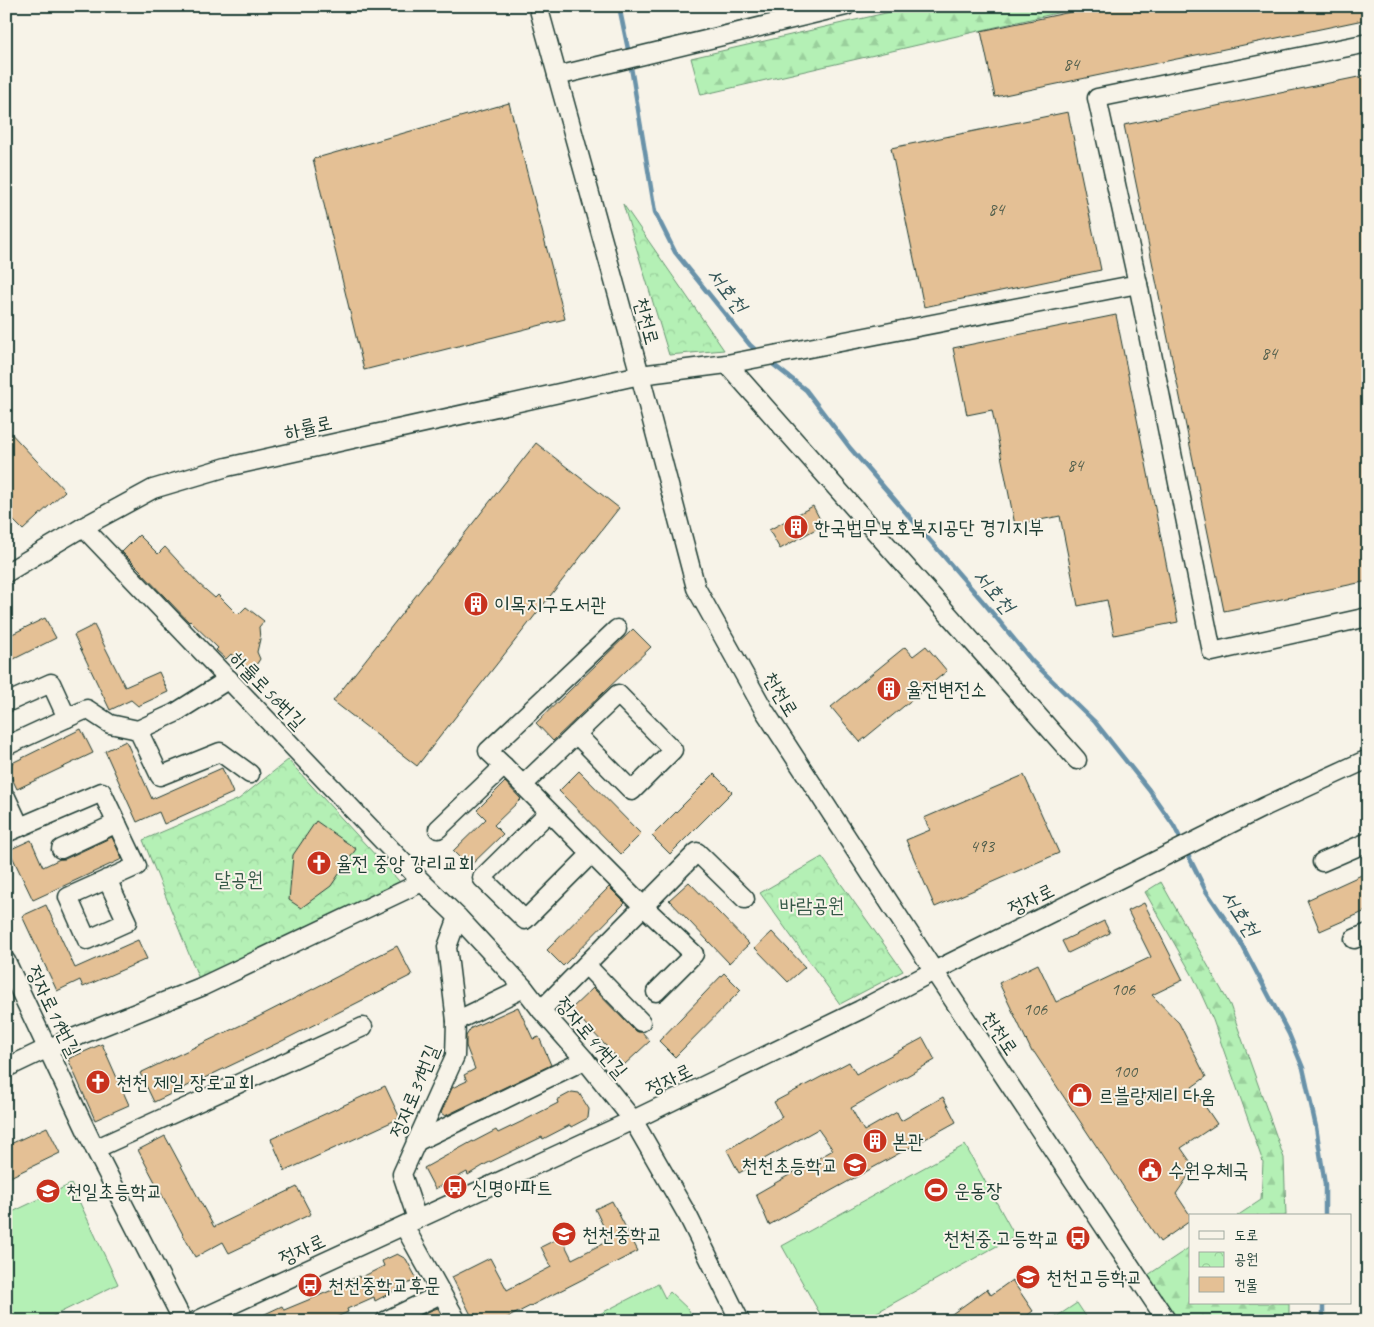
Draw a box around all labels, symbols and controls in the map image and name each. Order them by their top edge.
house number: 84 [1063,53,1081,75]
house number: 84 [988,198,1006,220]
water label: 서호천 [701,262,754,320]
street label: 천천로 [628,295,665,348]
house number: 84 [1261,342,1279,364]
street label: 하률로 [282,410,334,445]
house number: 84 [1067,454,1085,476]
building icon: 한국법무보호복지공단 경기지부 [783,514,809,540]
place label: 한국법무보호복지공단 경기지부 [814,515,1044,540]
water label: 서호천 [968,563,1022,620]
building icon: 이목지구도서관 [463,591,489,617]
place label: 이목지구도서관 [494,592,607,617]
street label: 하률로56번길 [224,646,311,734]
street label: 천천로 [757,667,804,721]
building icon: 율전변전소 [876,676,902,702]
place label: 율전변전소 [906,677,986,702]
house number: 493 [970,835,996,857]
church icon: 율전 중앙 강리교회 [306,850,332,876]
place label: 율전 중앙 강리교회 [336,851,474,876]
park label: 달공원 [215,867,263,892]
street label: 정자로 [1004,878,1058,921]
water label: 서호천 [1215,885,1266,943]
park label: 바람공원 [780,893,844,918]
street label: 정자로19번길 [21,961,86,1061]
house number: 106 [1111,978,1136,1000]
street label: 정자로41번길 [550,992,633,1083]
house number: 106 [1023,998,1048,1020]
street label: 천천로 [976,1006,1023,1060]
street label: 정자로31번길 [384,1041,444,1142]
street label: 정자로 [642,1058,696,1101]
house number: 100 [1113,1060,1139,1082]
church icon: 천천 제일 장로교회 [85,1069,111,1095]
place label: 천천 제일 장로교회 [116,1070,254,1095]
shop icon: 르블랑제리 다움 [1067,1082,1093,1108]
place label: 르블랑제리 다움 [1098,1083,1216,1108]
building icon: 본관 [862,1128,888,1154]
place label: 본관 [892,1129,924,1154]
school or university icon: 천천초등학교 [842,1152,868,1178]
place label: 천천초등학교 [741,1153,838,1178]
public building icon: 수원우체국 [1137,1157,1163,1183]
place label: 수원우체국 [1168,1158,1248,1183]
bus stop icon: 신명아파트 [442,1174,468,1200]
place label: 신명아파트 [472,1175,552,1200]
sports icon: 운동장 [923,1177,949,1203]
school or university icon: 천일초등학교 [35,1178,61,1204]
place label: 운동장 [954,1178,1002,1203]
place label: 천일초등학교 [66,1179,163,1204]
legend [1189,1214,1352,1304]
school or university icon: 천천중학교 [551,1221,577,1247]
place label: 천천중학교 [582,1222,662,1247]
bus stop icon: 천천중.고등학교 [1065,1225,1091,1251]
place label: 천천중.고등학교 [943,1226,1060,1251]
text: 도로 [1234,1226,1258,1245]
street label: 정자로 [275,1228,329,1271]
text: 공원 [1234,1250,1258,1269]
school or university icon: 천천고등학교 [1015,1264,1041,1290]
place label: 천천고등학교 [1046,1265,1143,1290]
bus stop icon: 천천중학교후문 [297,1272,323,1298]
place label: 천천중학교후문 [328,1273,441,1298]
text: 건물 [1234,1276,1258,1295]

